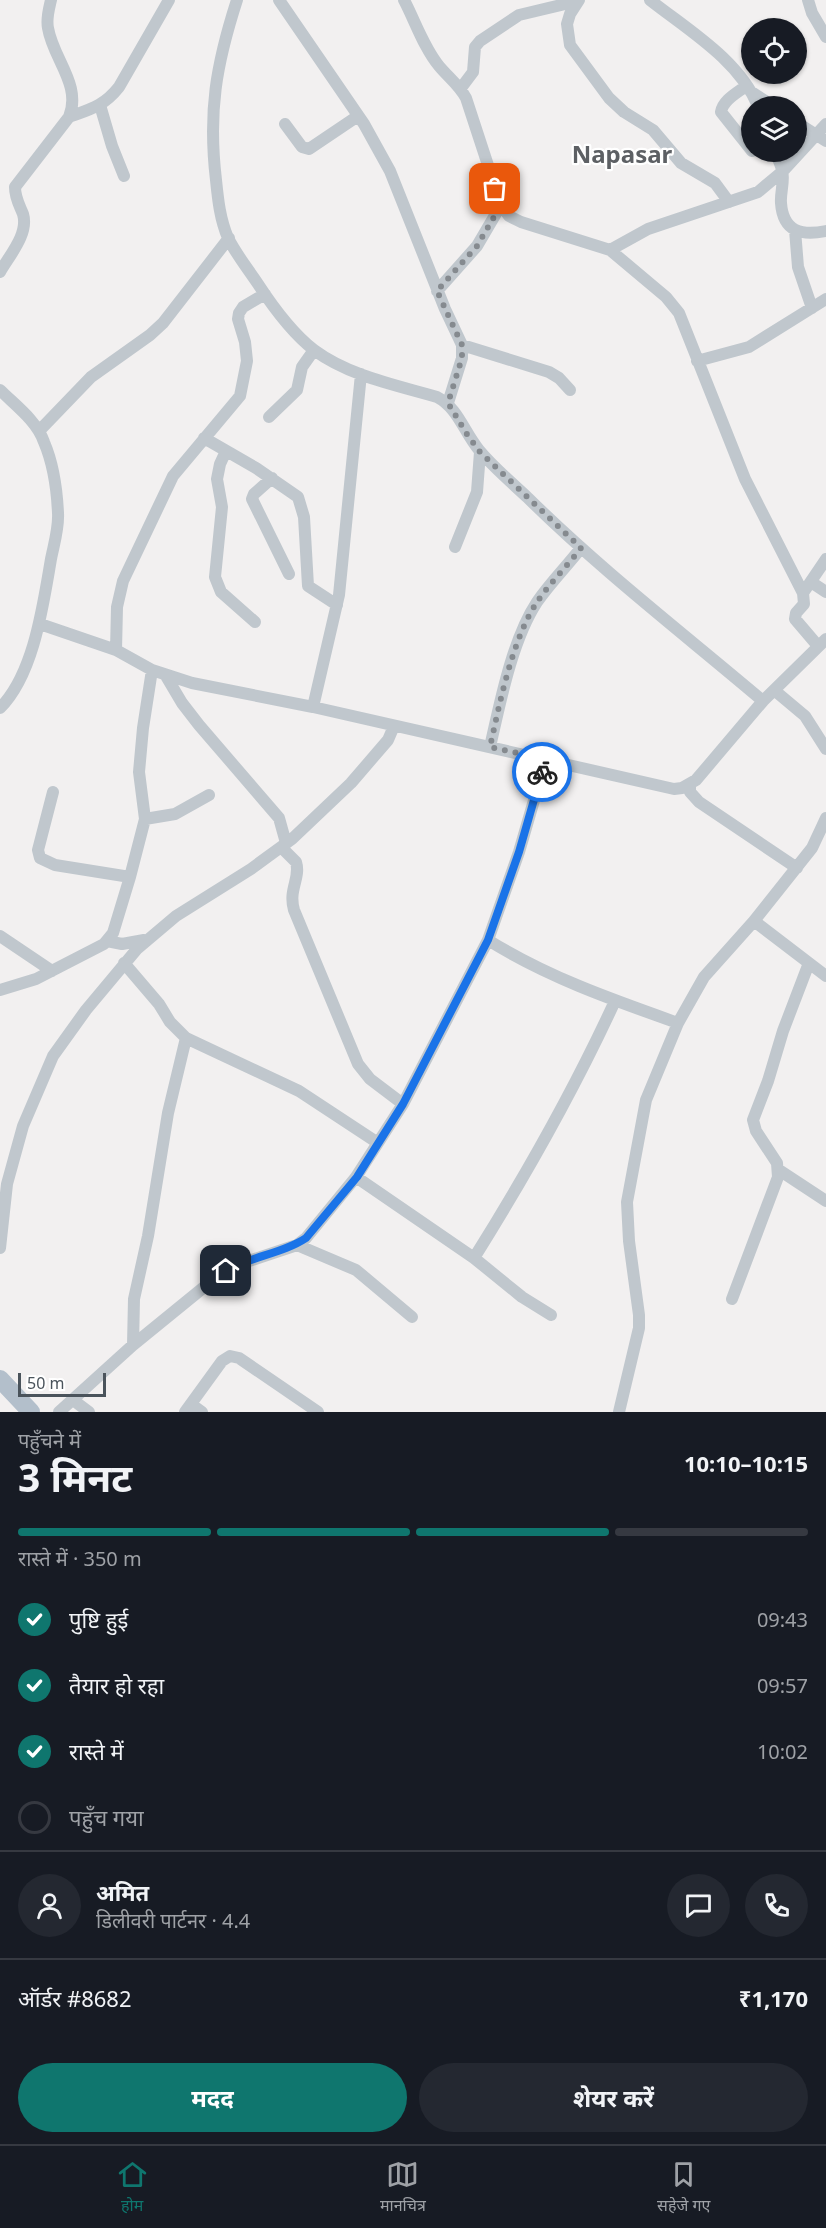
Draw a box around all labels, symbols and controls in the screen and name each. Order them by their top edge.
map controls [741,18,807,162]
button: locate [741,18,807,84]
button: layers [741,96,807,162]
district label: Napasar [572,137,673,170]
pin [469,163,520,214]
icon: bag [478,172,511,205]
courier [512,742,572,802]
icon: bike [526,756,559,789]
pin [200,1245,251,1296]
icon: home [209,1254,242,1287]
scale bar [18,1370,106,1398]
text: 50 m [27,1372,64,1394]
text: पहुँचने में [18,1427,81,1454]
text: 10:10–10:15 [684,1448,808,1478]
text: 3 मिनट [18,1450,132,1503]
text: रास्ते में · 350 m [18,1545,142,1572]
icon: check [18,1603,51,1636]
text: पुष्टि हुई [69,1604,128,1634]
text: 09:43 [757,1606,808,1633]
icon: check [18,1669,51,1702]
text: तैयार हो रहा [69,1670,164,1700]
text: 09:57 [757,1672,808,1699]
icon: check [18,1735,51,1768]
text: रास्ते में [69,1736,124,1766]
text: 10:02 [757,1738,808,1765]
text: पहुँच गया [69,1802,144,1832]
button: person [18,1874,81,1937]
button: chat [667,1874,730,1937]
button: phone [745,1874,808,1937]
text: अमित [96,1877,149,1907]
text: डिलीवरी पार्टनर · 4.4 [96,1907,250,1934]
text: ऑर्डर #8682 [18,1983,132,2013]
text: ₹1,170 [739,1983,808,2013]
button: मदद [18,2063,407,2132]
button: शेयर करें [419,2063,808,2132]
tab: होम [116,2158,149,2216]
tab: मानचित्र [380,2158,426,2216]
tab: सहेजे गए [657,2158,710,2216]

